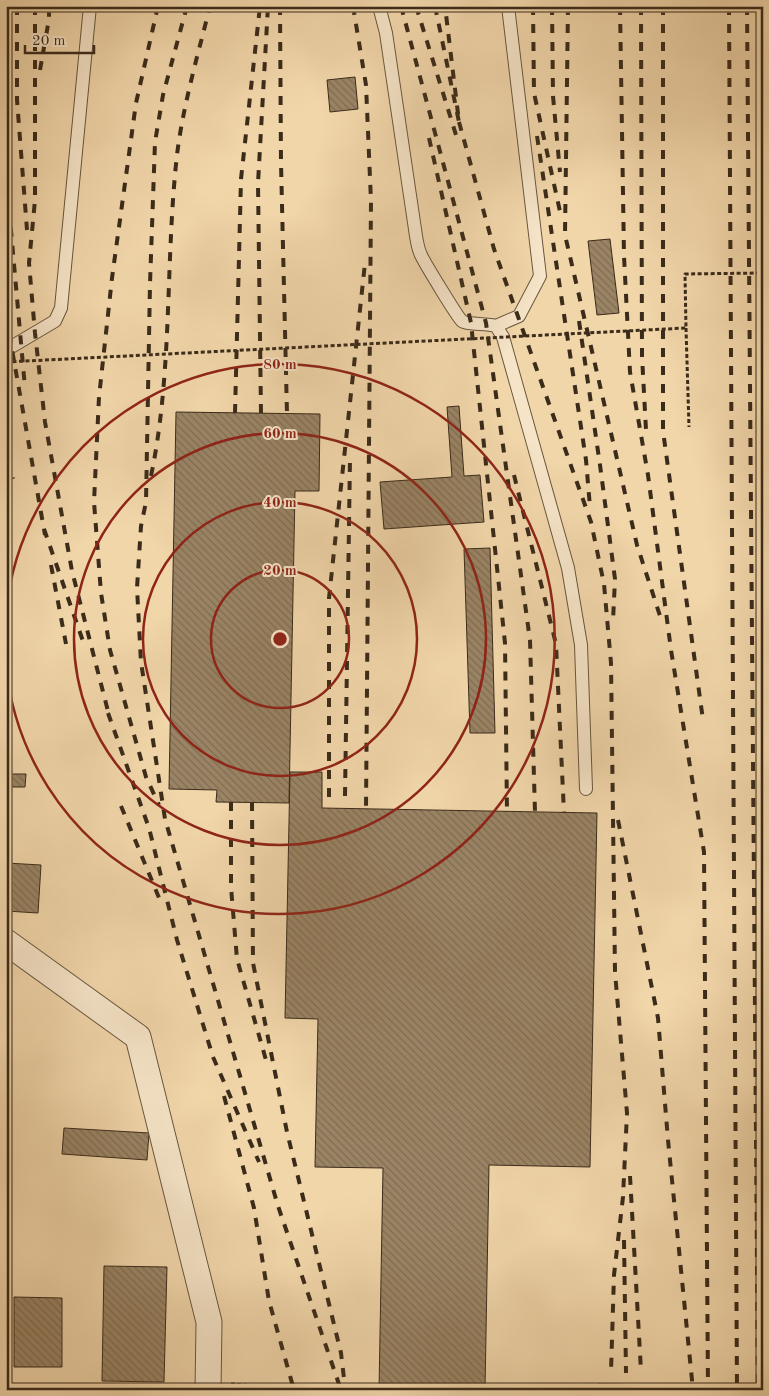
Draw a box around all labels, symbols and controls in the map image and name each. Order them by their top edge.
scale bar [25,22,94,54]
text: 20 m [32,34,66,49]
text: 80 m [263,358,297,373]
text: 60 m [263,427,297,442]
text: 40 m [263,496,297,511]
text: 20 m [263,564,297,579]
centre of rings [271,630,289,648]

